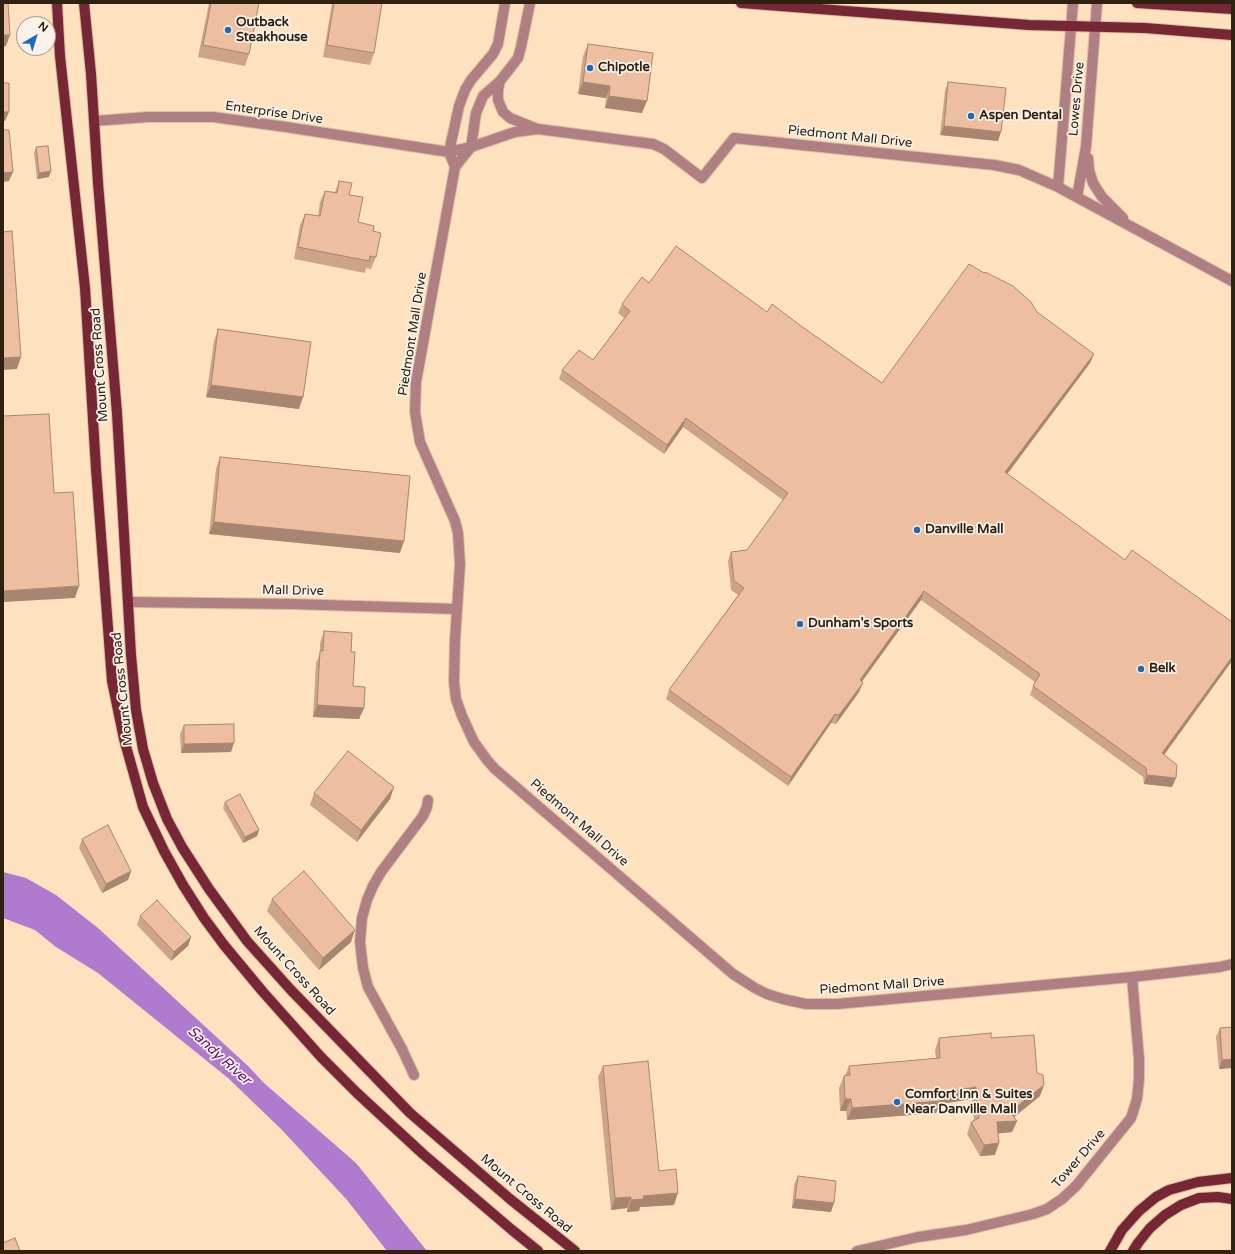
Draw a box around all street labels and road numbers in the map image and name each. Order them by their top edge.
street label: Lowes Drive [1066,61,1088,137]
street label: Enterprise Drive [224,98,324,128]
street label: Piedmont Mall Drive [787,123,913,151]
street label: Piedmont Mall Drive [396,271,430,397]
street label: Mount Cross Road [88,307,112,423]
street label: Mall Drive [262,583,324,599]
street label: Mount Cross Road [109,631,137,747]
street label: Piedmont Mall Drive [527,776,631,870]
street label: Mount Cross Road [250,923,338,1019]
street label: Piedmont Mall Drive [819,974,945,998]
street label: Tower Drive [1049,1126,1109,1192]
street label: Mount Cross Road [477,1151,575,1237]

